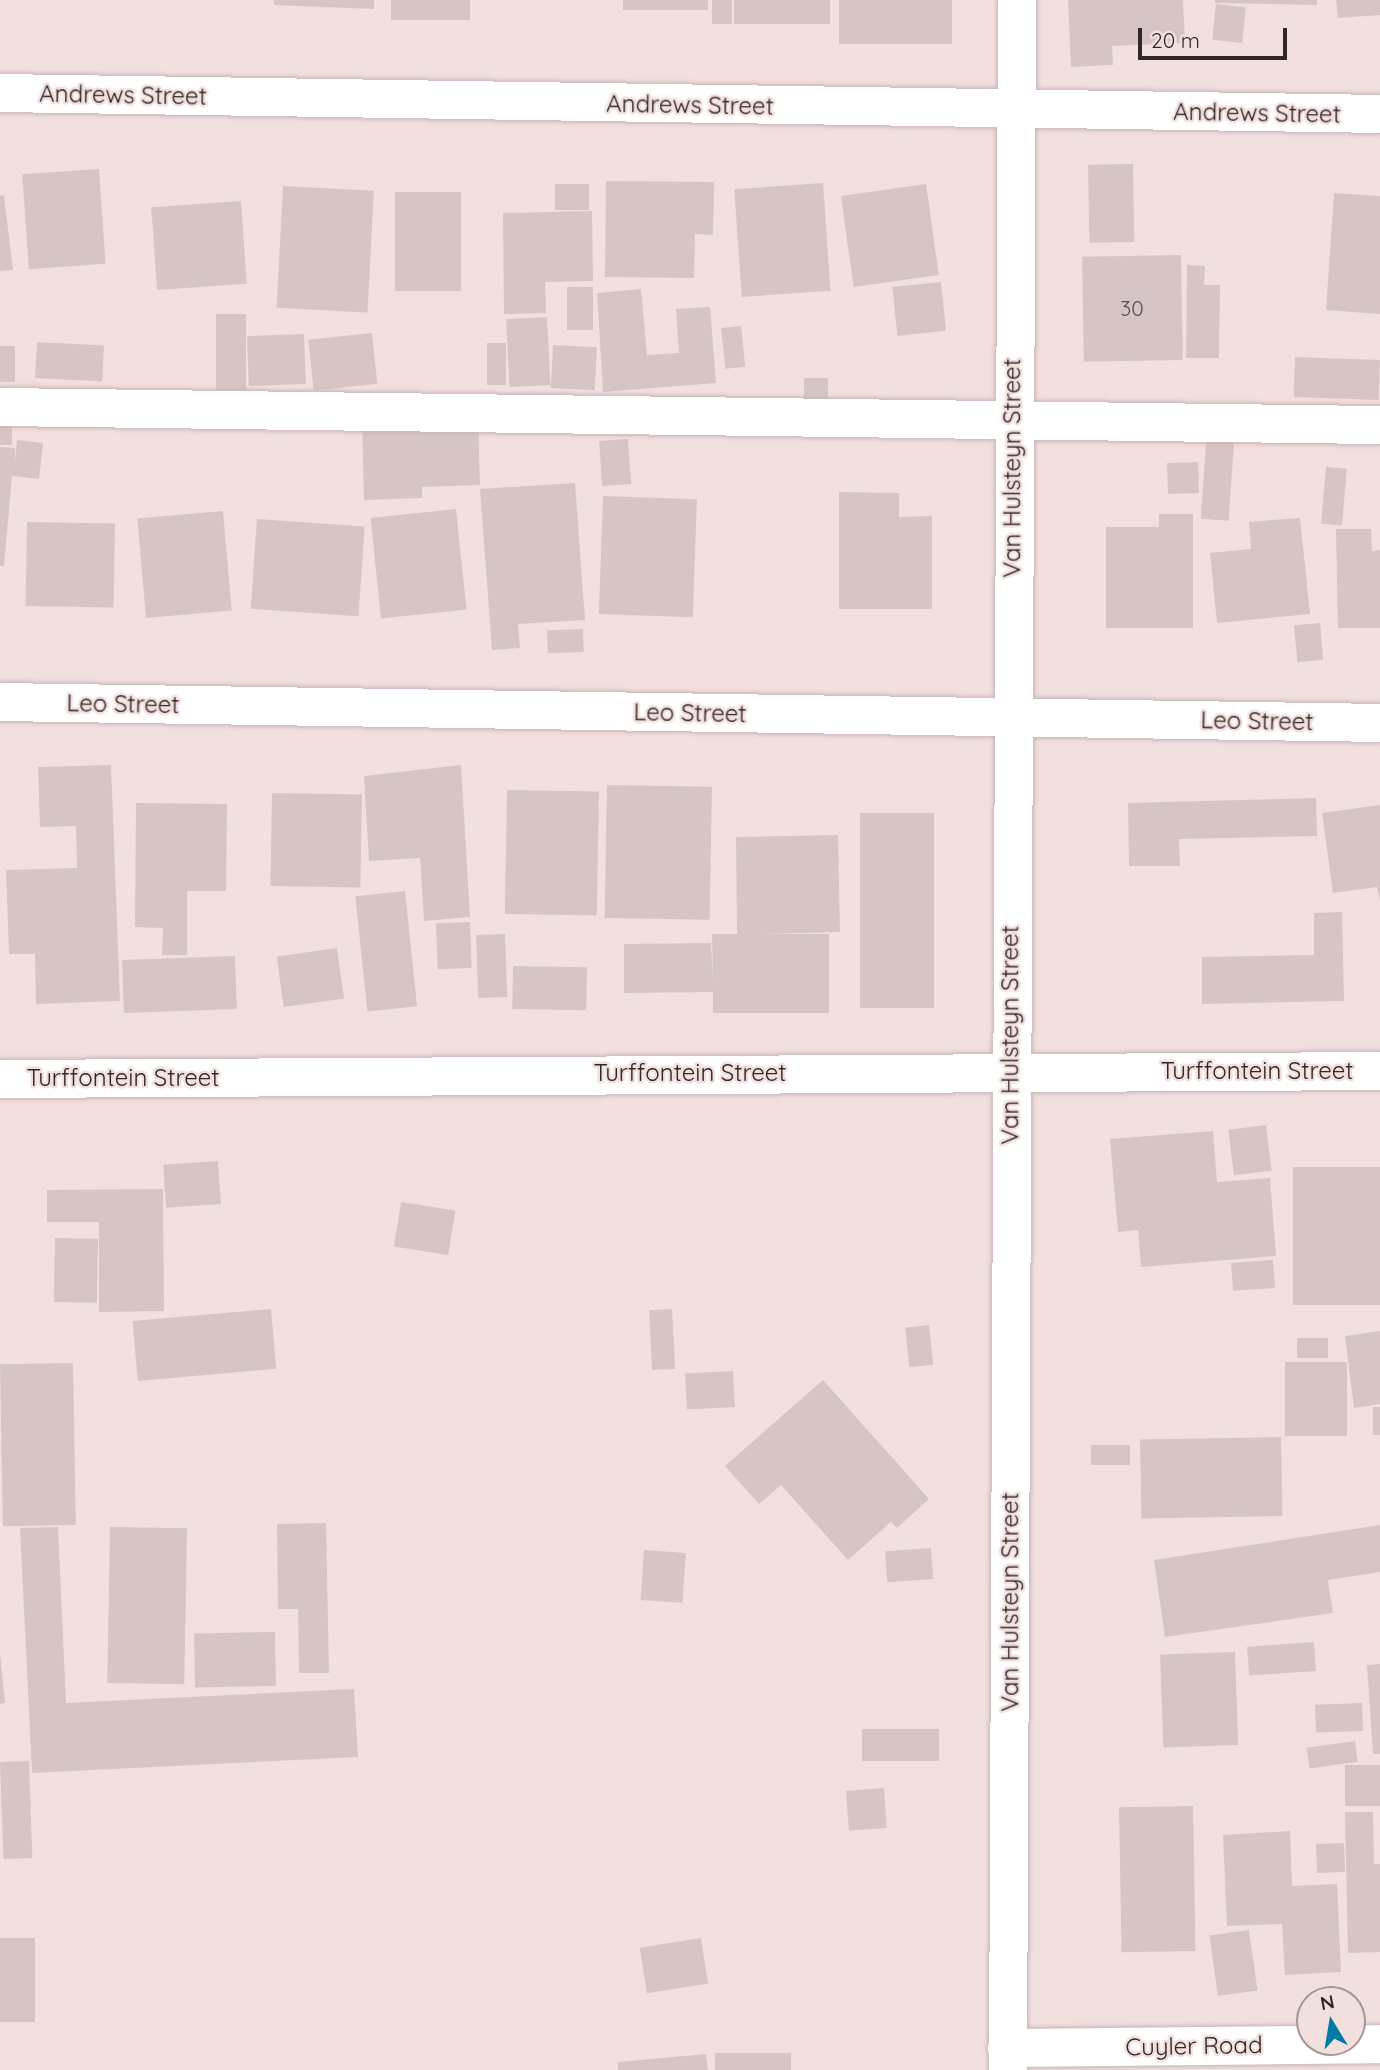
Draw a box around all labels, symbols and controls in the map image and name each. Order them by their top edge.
scale bar [1142,14,1291,58]
text: 20 m [1151,27,1200,53]
street label: Andrews Street [39,79,207,111]
street label: Andrews Street [606,89,774,121]
street label: Andrews Street [1173,97,1341,129]
house number: 30 [1120,295,1144,321]
street label: Van Hulsteyn Street [998,358,1026,578]
street label: Leo Street [66,689,180,719]
street label: Leo Street [633,698,747,728]
street label: Leo Street [1200,706,1314,736]
street label: Van Hulsteyn Street [996,925,1024,1145]
street label: Turffontein Street [1161,1057,1353,1085]
street label: Turffontein Street [594,1059,786,1087]
street label: Turffontein Street [27,1064,219,1092]
street label: Van Hulsteyn Street [996,1492,1024,1712]
north arrow [1296,1986,1366,2056]
text: N [1318,1989,1337,2015]
street label: Cuyler Road [1125,2030,1263,2062]

